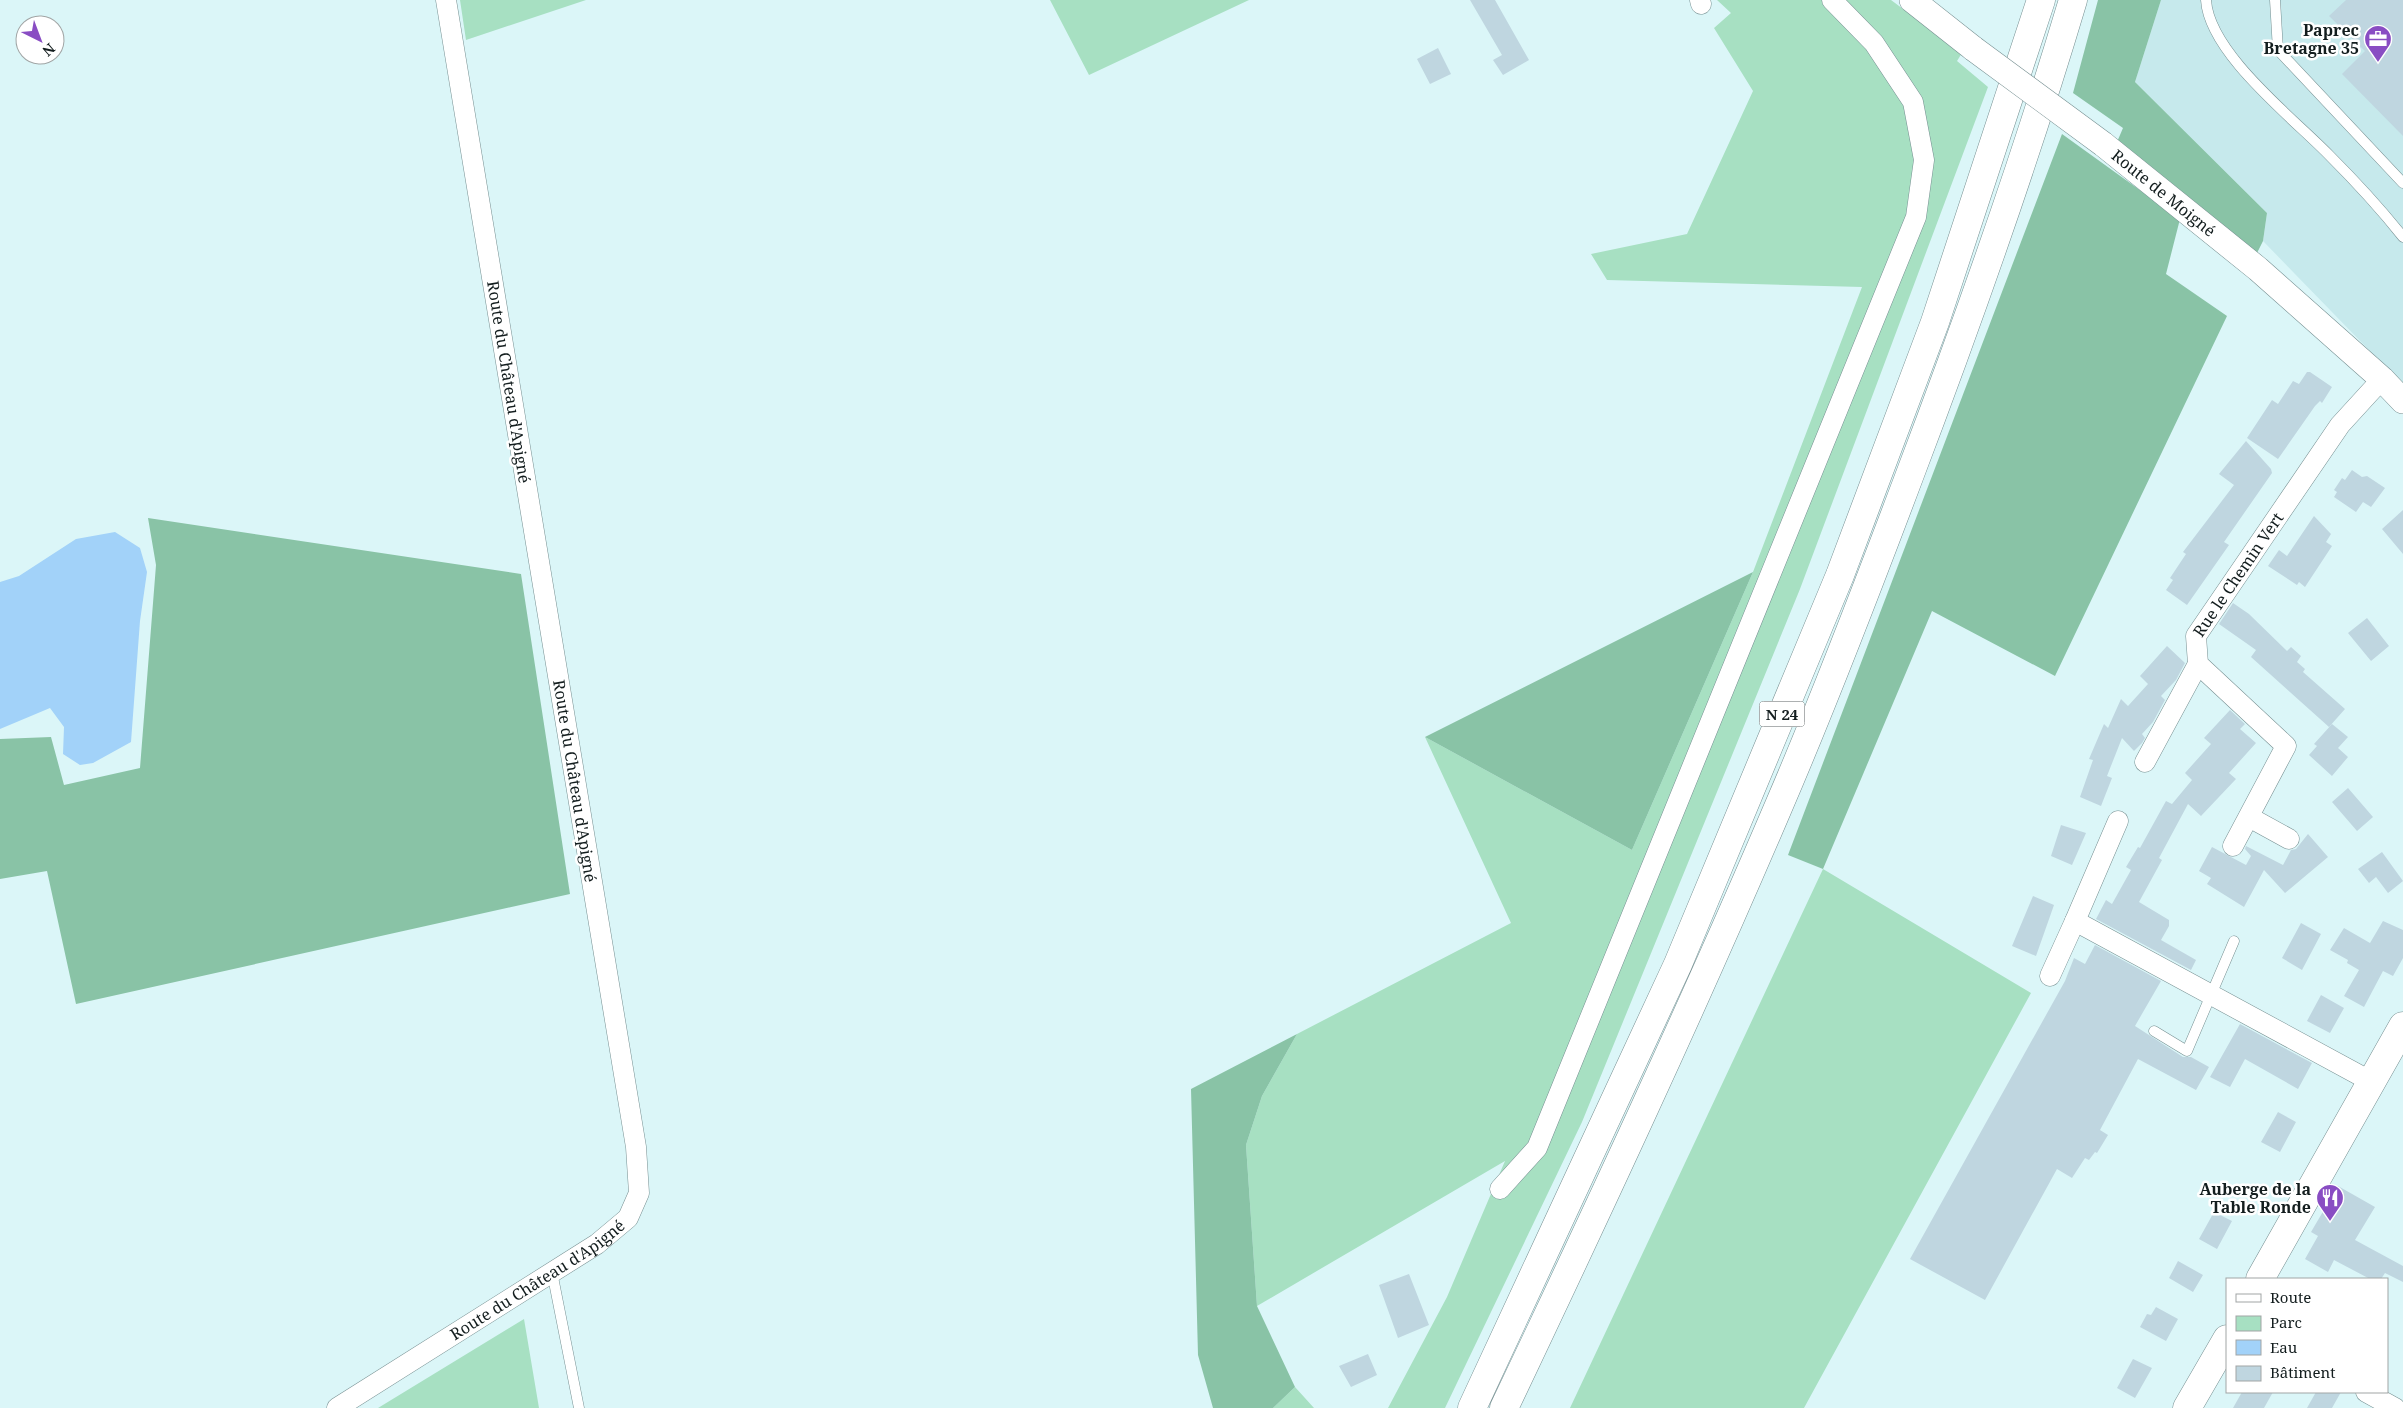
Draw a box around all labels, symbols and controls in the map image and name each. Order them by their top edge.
north arrow [15,15,65,65]
place label: Paprec Bretagne 35 [2264,19,2359,59]
office icon: Paprec Bretagne 35 [2363,24,2393,63]
text: N [39,39,59,61]
street label: Route de Moigné [2107,144,2220,242]
street label: Route du Château d'Apigné [482,279,536,485]
street label: Rue le Chemin Vert [2188,508,2288,641]
street label: Route du Château d'Apigné [548,678,602,884]
road number: N 24 [1760,702,1804,726]
place label: Auberge de la Table Ronde [2199,1178,2311,1218]
restaurant icon: Auberge de la Table Ronde [2315,1183,2345,1222]
street label: Route du Château d'Apigné [446,1214,629,1345]
legend [2226,1278,2388,1393]
text: Route [2270,1287,2311,1307]
text: Parc [2270,1312,2302,1332]
text: Eau [2270,1337,2298,1357]
text: Bâtiment [2270,1362,2336,1382]

